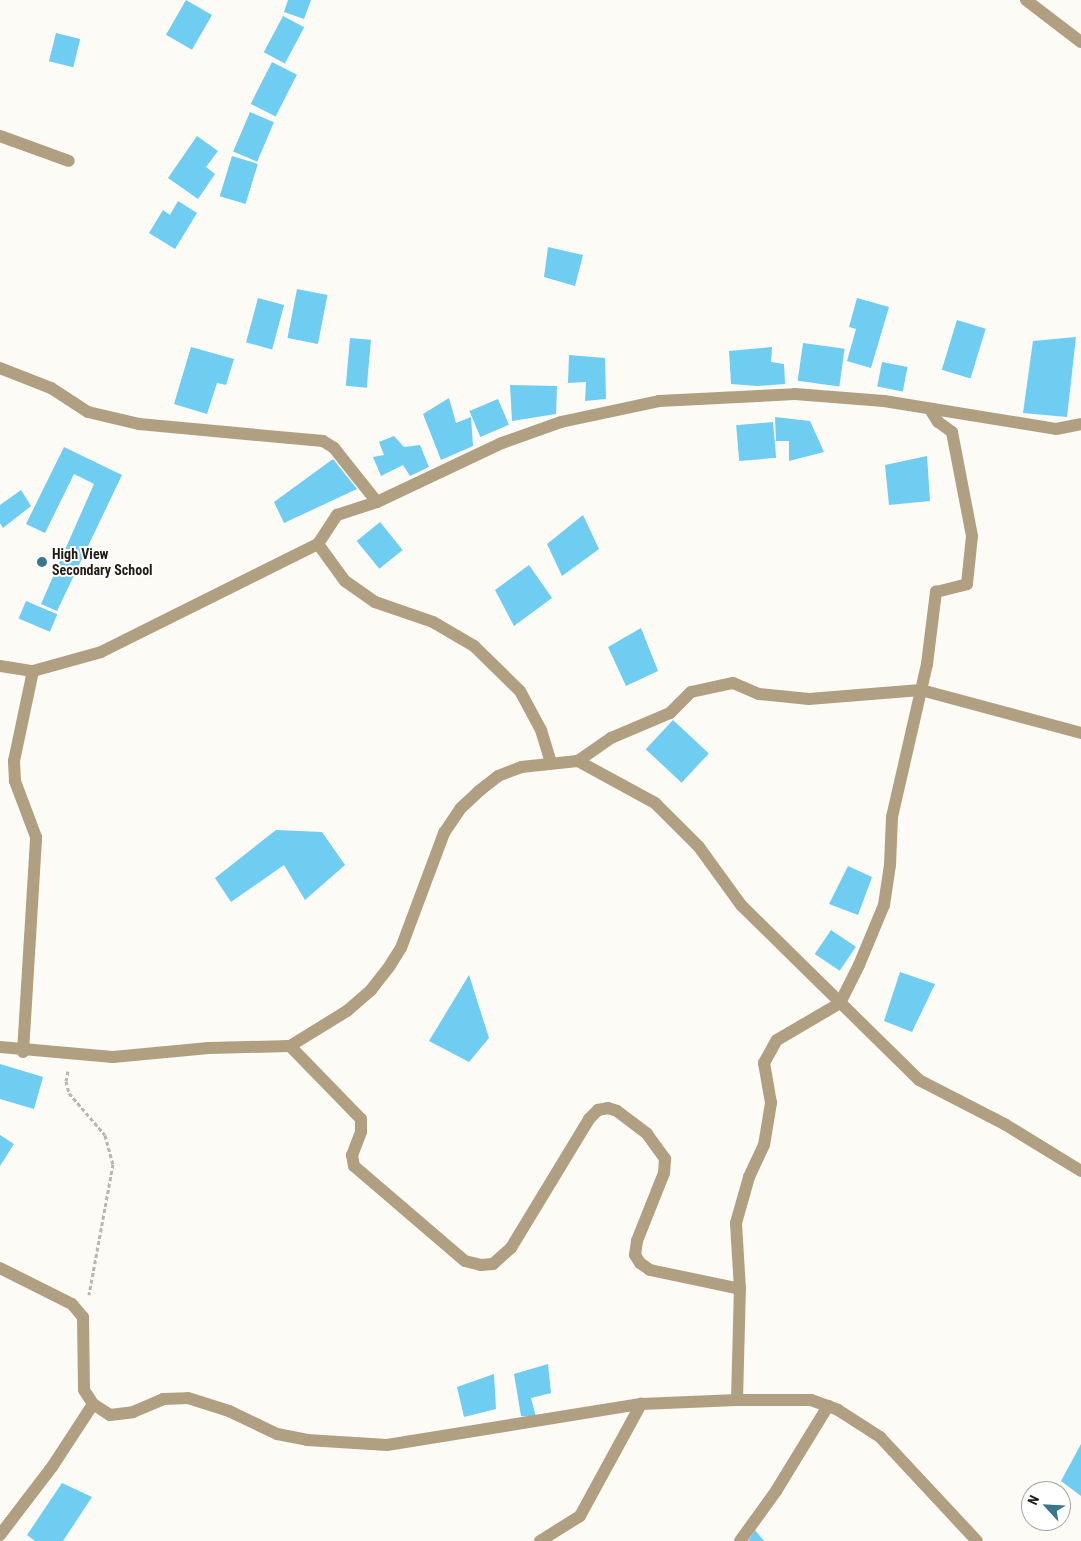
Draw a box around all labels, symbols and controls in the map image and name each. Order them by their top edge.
place label: High View Secondary School [52,546,153,578]
marker: High View Secondary School [36,556,48,568]
north arrow [1021,1481,1071,1531]
text: N [1024,1493,1042,1507]

